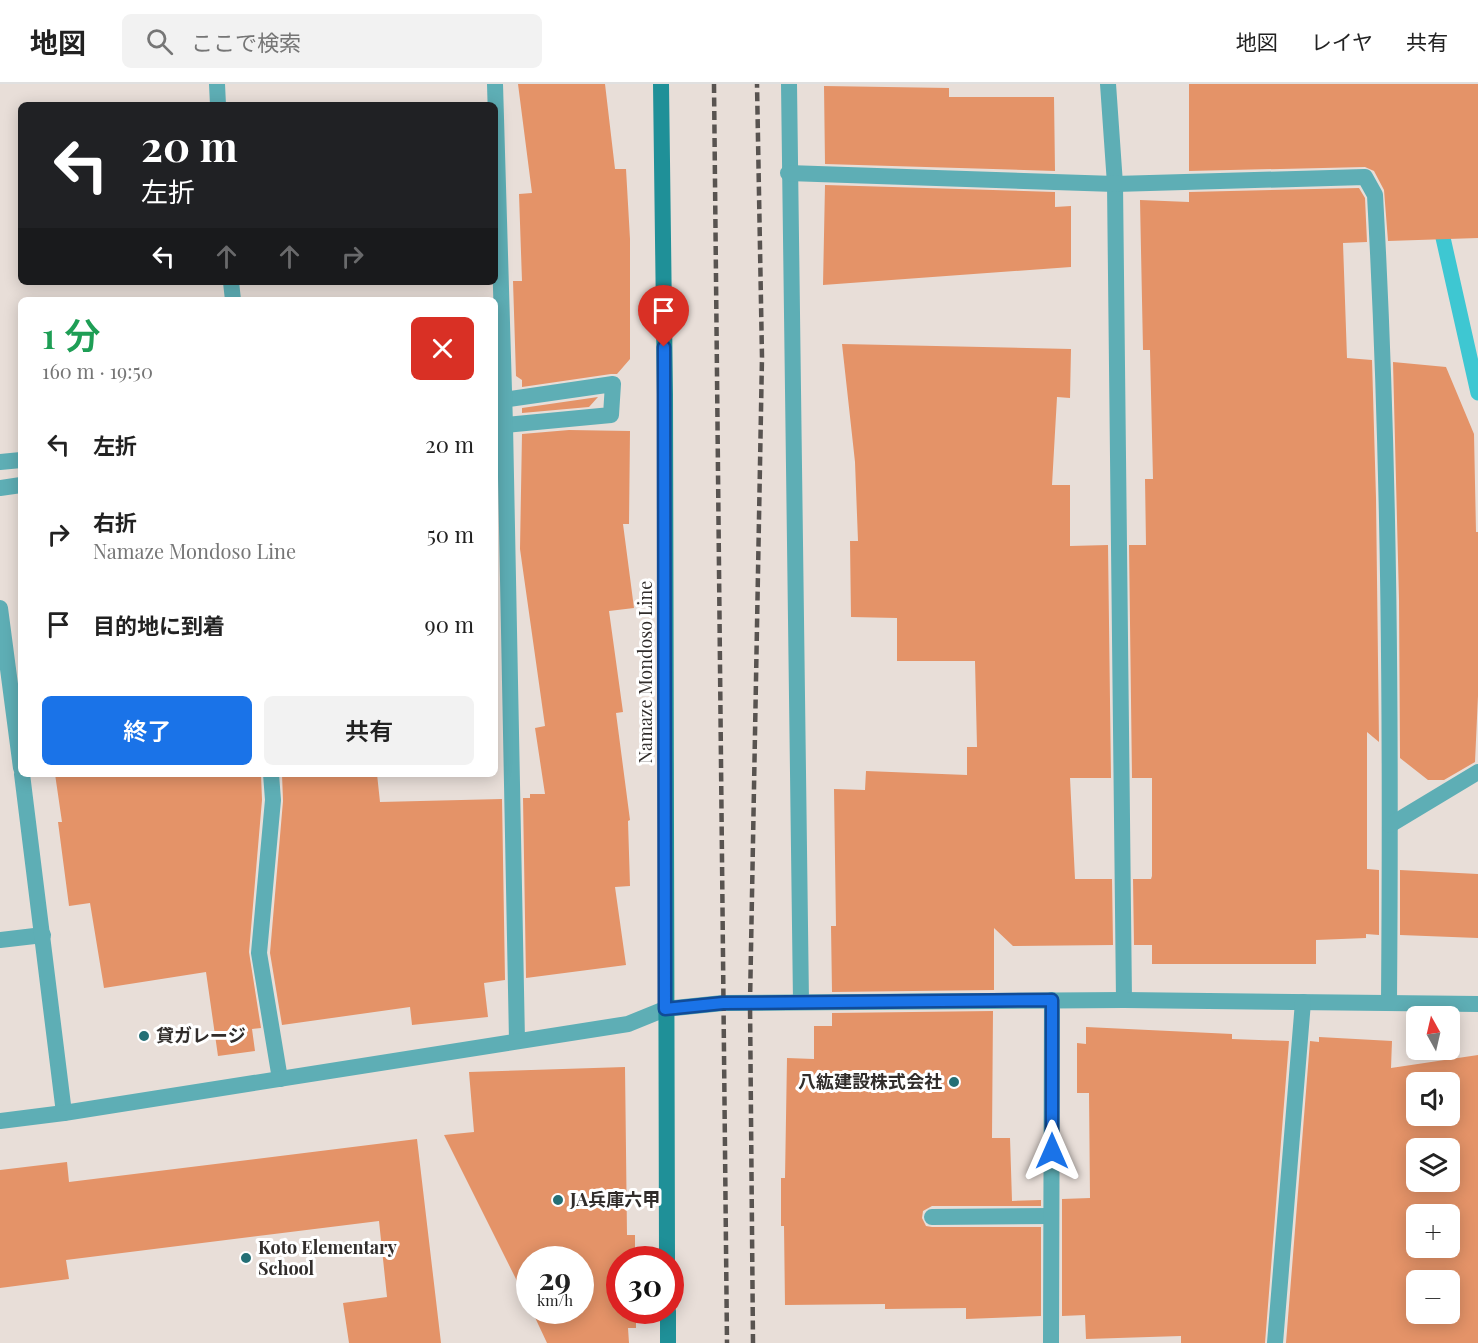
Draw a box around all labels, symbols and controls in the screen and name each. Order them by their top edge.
search box [122,14,542,68]
text: 地図 [30,23,86,60]
icon: search [143,25,176,58]
text: ここで検索 [191,27,301,57]
text: 地図 [1236,27,1278,55]
text: レイヤ [1311,27,1373,55]
text: 共有 [1406,27,1448,55]
text: 20 m [141,117,238,173]
icon: left [42,126,120,204]
text: 左折 [141,173,195,209]
icon: left [147,240,180,273]
icon: ahead [210,240,243,273]
icon: ahead [273,240,306,273]
icon: right [336,240,369,273]
pin [638,285,689,347]
icon: arrive [647,294,680,327]
text: 1 分 [42,310,100,358]
button: close [411,317,474,380]
text: 160 m · 19:50 [42,357,153,384]
icon: left [42,428,75,461]
text: 20 m [425,429,474,459]
text: 左折 [93,430,137,460]
text: 右折 [93,507,137,537]
icon: right [42,518,75,551]
text: 50 m [427,519,474,549]
text: Namaze Mondoso Line [93,537,296,564]
street label: Namaze Mondoso Line [633,581,657,763]
icon: arrive [42,608,75,641]
text: 90 m [425,609,474,639]
text: 目的地に到着 [93,610,225,640]
button: 終了 [42,696,252,765]
button: 共有 [264,696,474,765]
north arrow [1406,1006,1460,1060]
map controls [1406,1006,1460,1324]
place label: 貸ガレージ [156,1023,246,1047]
marker: 貸ガレージ [137,1029,151,1043]
place label: 八紘建設株式会社 [798,1069,942,1093]
button: sound [1406,1072,1460,1126]
marker: 八紘建設株式会社 [947,1075,961,1089]
position arrow [1020,1119,1084,1183]
button: layers [1406,1138,1460,1192]
place label: JA兵庫六甲 [569,1187,660,1211]
marker: JA兵庫六甲 [551,1193,565,1207]
button: + [1406,1204,1460,1258]
place label: Koto Elementary School [258,1235,398,1280]
speed limit sign: 30 [606,1246,684,1324]
marker: Koto Elementary School [239,1251,253,1265]
text: 29 [539,1258,571,1298]
button: − [1406,1270,1460,1324]
text: km/h [537,1290,573,1310]

